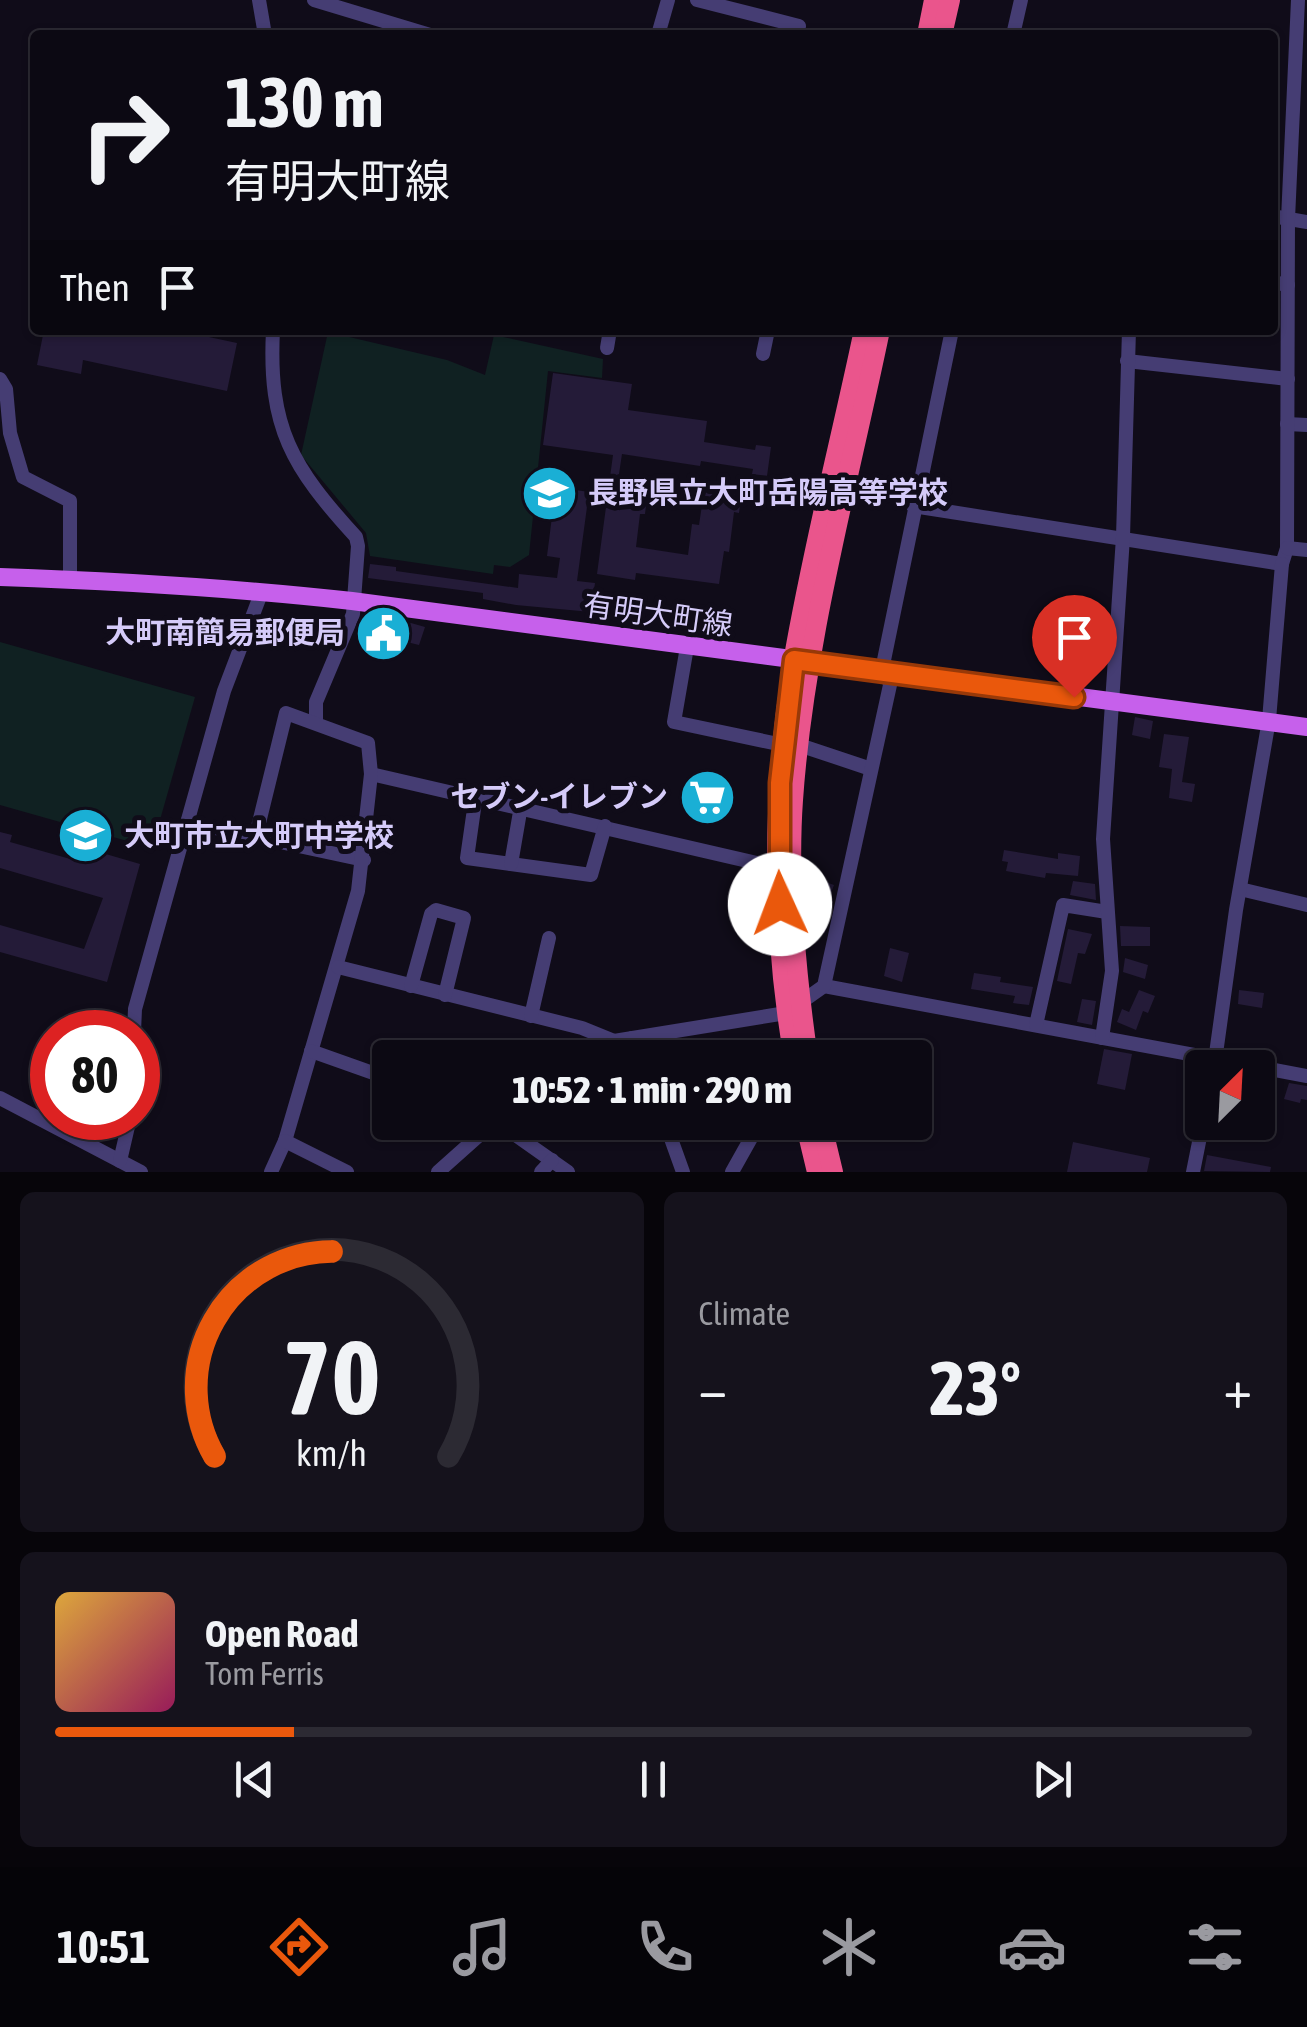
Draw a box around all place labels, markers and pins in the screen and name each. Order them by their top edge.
school or university icon: 長野県立大町岳陽高等学校 [519,463,579,523]
place label: 長野県立大町岳陽高等学校 [588,475,948,509]
pin [1032,595,1117,698]
public building icon: 大町南簡易郵便局 [354,603,414,663]
place label: 大町南簡易郵便局 [105,615,345,649]
supermarket icon: セブン-イレブン [677,767,737,827]
place label: セブン-イレブン [451,779,668,813]
school or university icon: 大町市立大町中学校 [55,806,115,866]
place label: 大町市立大町中学校 [124,818,394,852]

